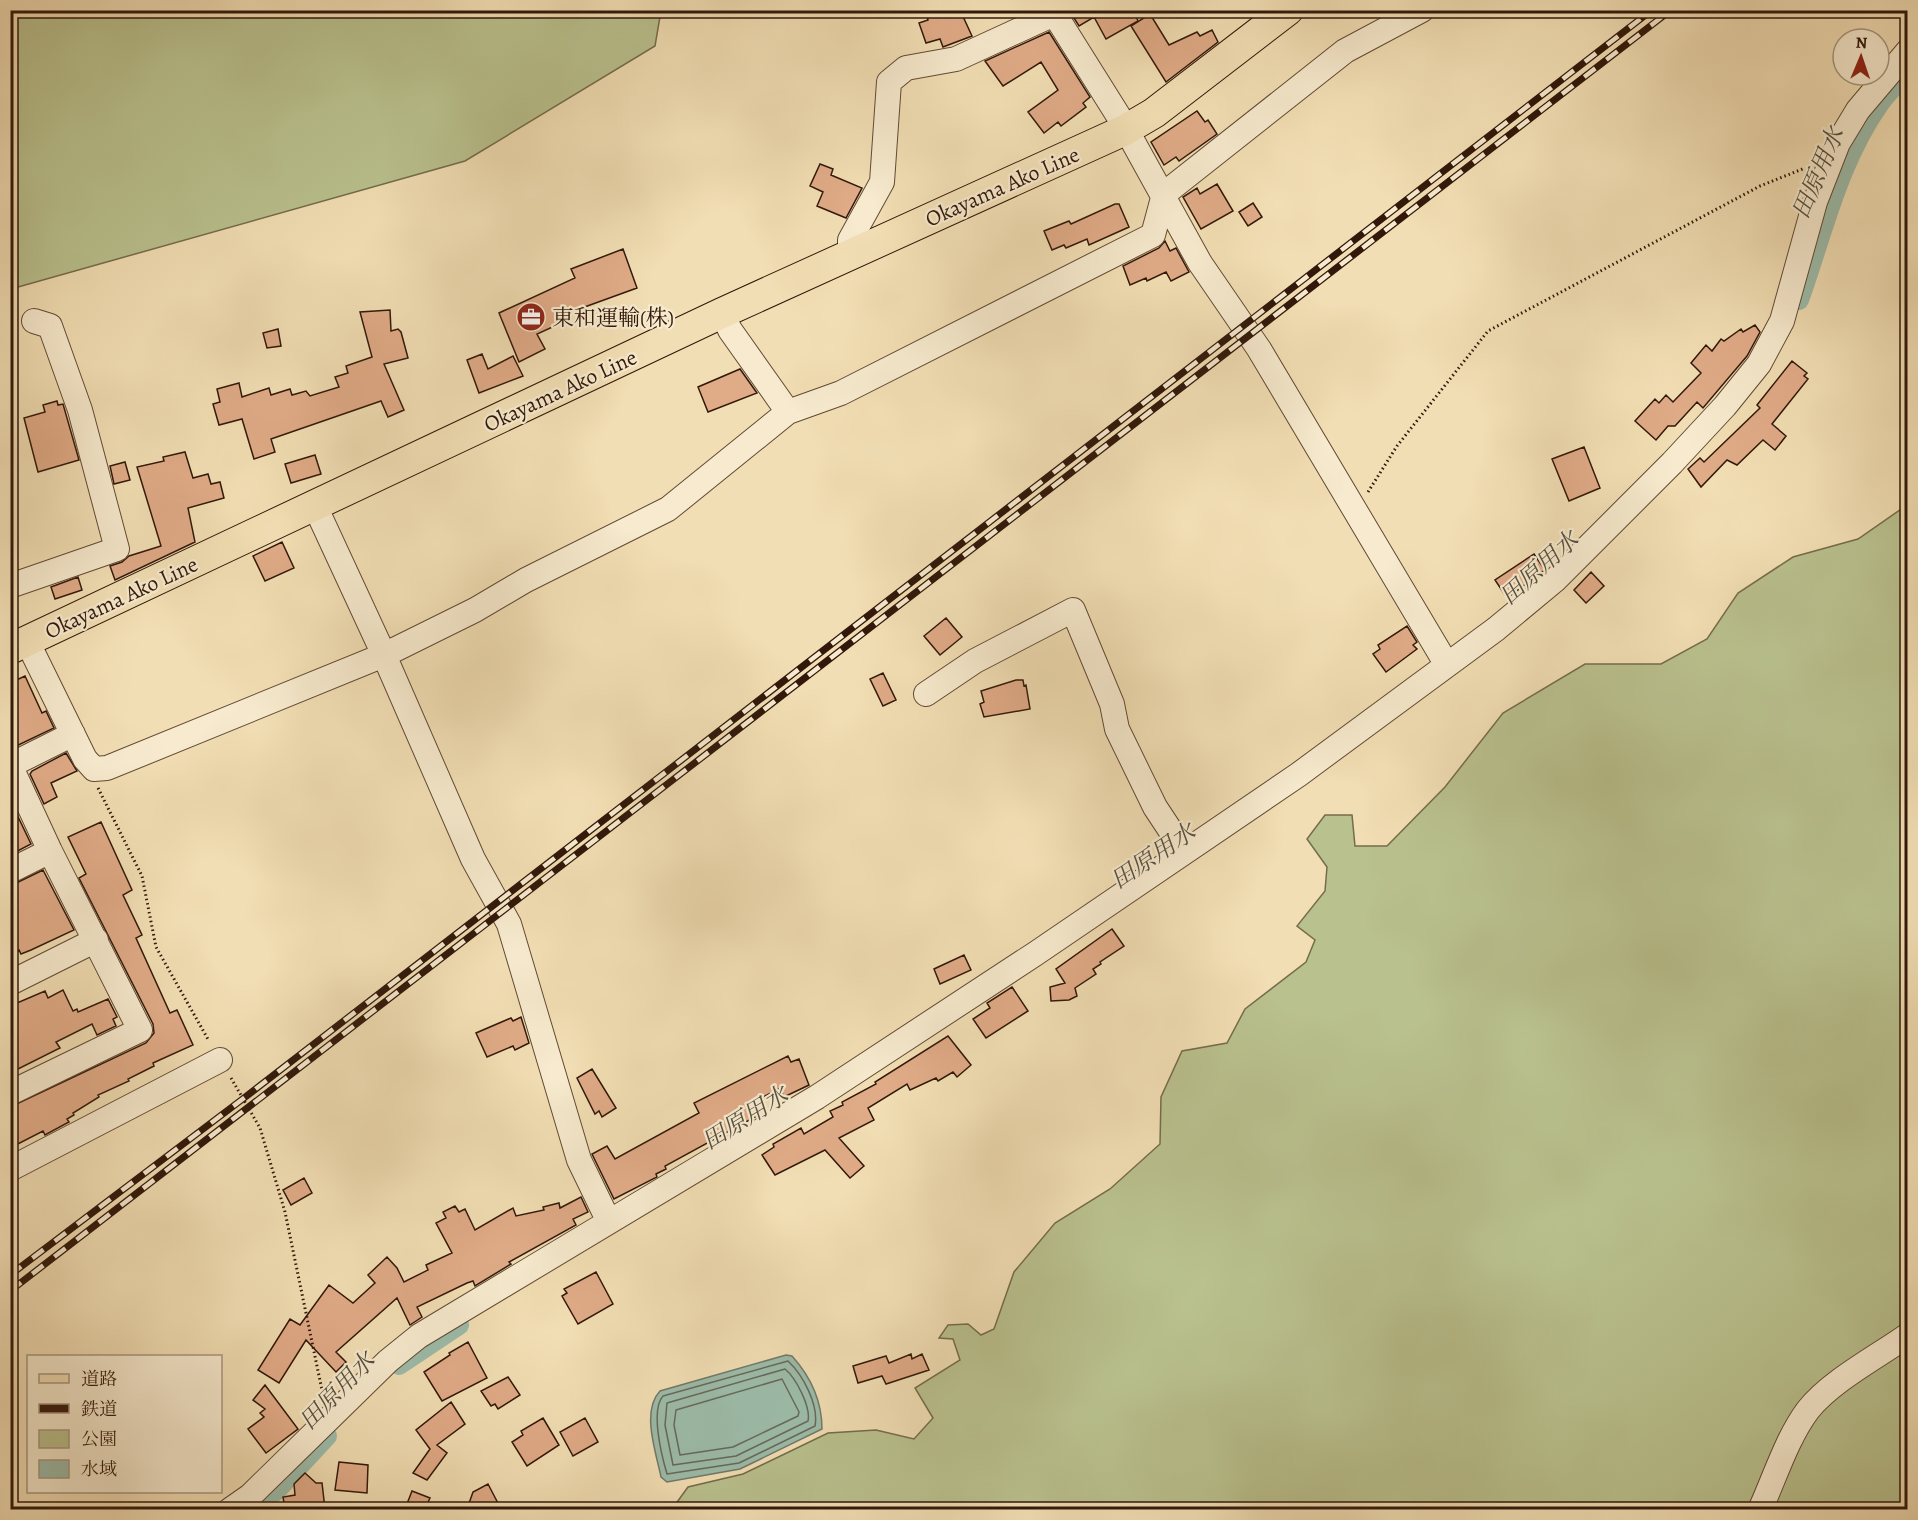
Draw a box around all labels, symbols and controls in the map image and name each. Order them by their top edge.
north arrow [1831,27,1891,87]
text: N [1855,32,1868,54]
water label: 田原用水 [1785,121,1852,223]
street label: Okayama Ako Line [921,140,1084,234]
office icon: 東和運輸(株) [515,301,547,333]
place label: 東和運輸(株) [552,303,674,333]
street label: Okayama Ako Line [479,342,642,440]
water label: 田原用水 [1493,523,1587,612]
street label: Okayama Ako Line [40,549,203,647]
water label: 田原用水 [1104,815,1203,896]
water label: 田原用水 [696,1078,796,1157]
water label: 田原用水 [292,1344,383,1437]
legend [27,1355,222,1493]
text: 道路 [81,1367,117,1391]
text: 鉄道 [81,1397,117,1421]
text: 公園 [81,1427,117,1451]
text: 水域 [81,1457,117,1481]

